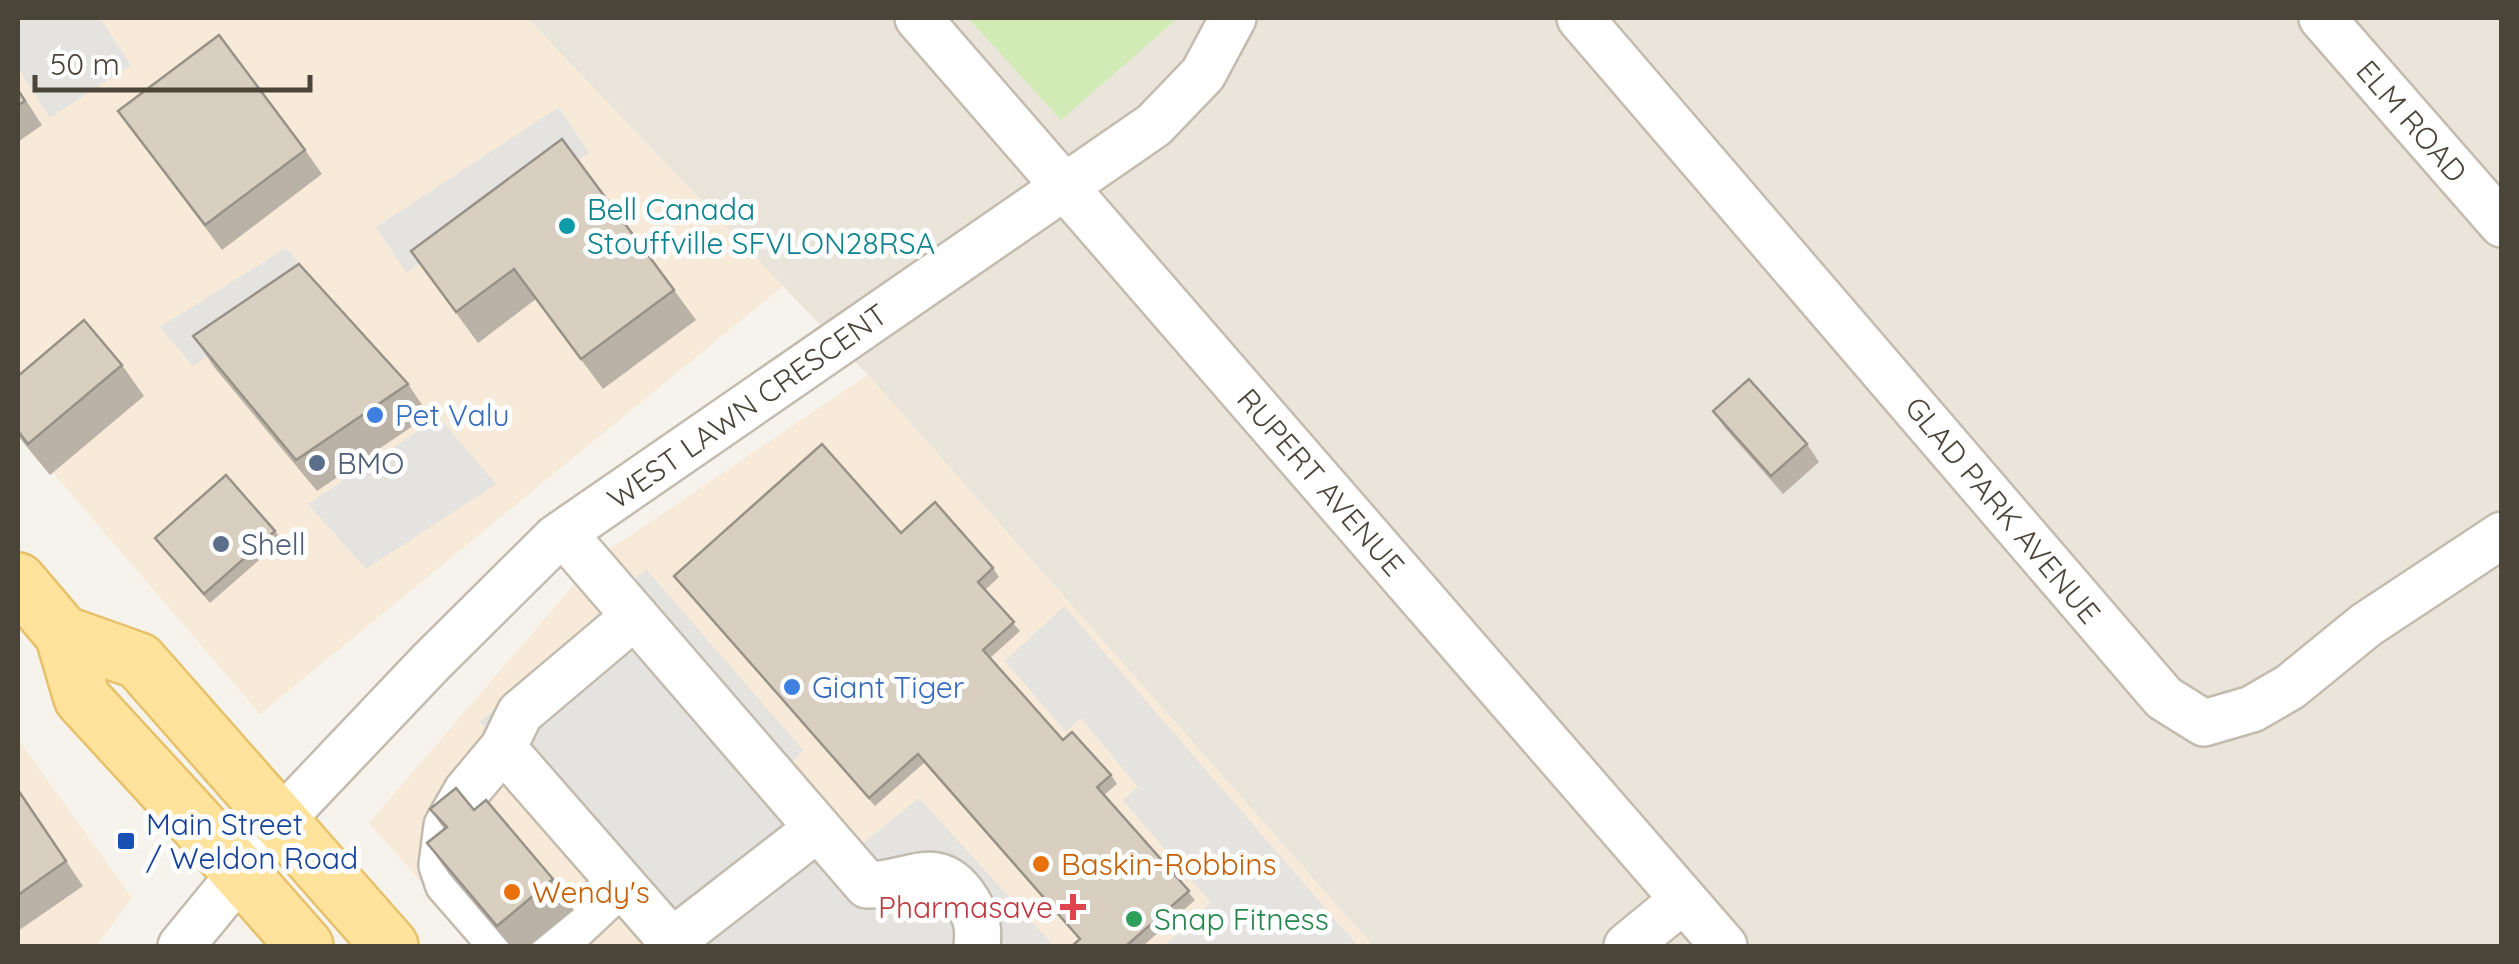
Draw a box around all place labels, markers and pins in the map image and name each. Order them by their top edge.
place label: Bell Canada Stouffville SFVLON28RSA [587,190,935,262]
marker: Bell Canada Stouffville SFVLON28RSA [556,215,578,237]
place label: Pet Valu [395,396,509,434]
marker: Pet Valu [364,404,386,426]
place label: BMO [337,444,404,482]
marker: BMO [306,452,328,474]
place label: Shell [241,525,306,563]
marker: Shell [210,533,232,555]
place label: Giant Tiger [812,668,965,706]
marker: Giant Tiger [781,676,803,698]
place label: Main Street / Weldon Road [146,805,358,877]
marker: Main Street / Weldon Road [115,830,137,852]
place label: Baskin-Robbins [1061,845,1277,883]
marker: Baskin-Robbins [1030,853,1052,875]
place label: Wendy's [532,873,650,911]
marker: Wendy's [501,881,523,903]
place label: Pharmasave [878,888,1053,926]
marker: Pharmasave [1062,896,1084,918]
place label: Snap Fitness [1154,900,1329,938]
marker: Snap Fitness [1123,908,1145,930]

